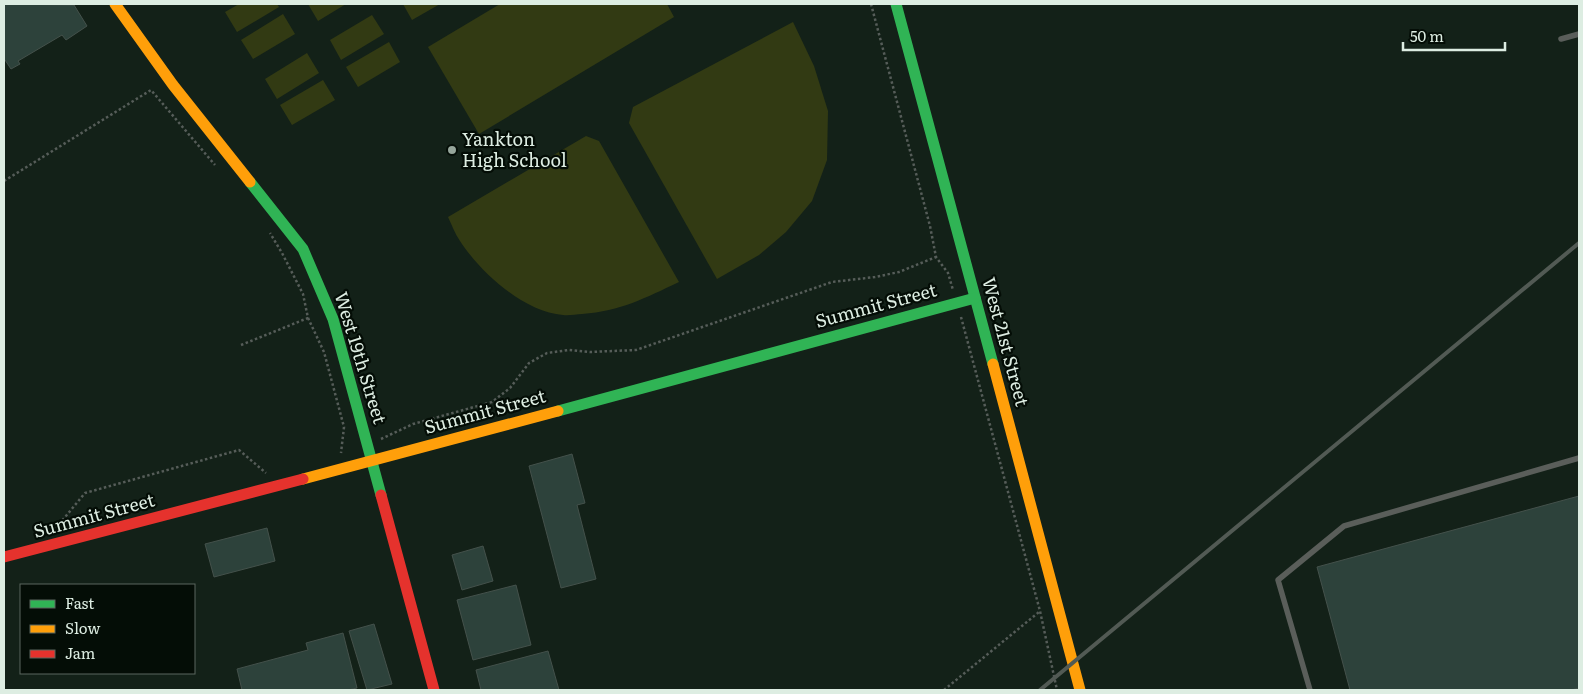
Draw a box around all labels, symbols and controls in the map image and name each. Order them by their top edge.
scale bar [1403,20,1506,52]
text: 50 m [1410,24,1444,47]
place label: Yankton High School [462,125,567,173]
marker: Yankton High School [446,144,458,156]
street label: West 21st Street [976,274,1037,410]
street label: Summit Street [812,275,940,334]
street label: West 19th Street [329,288,395,428]
street label: Summit Street [421,381,549,440]
street label: Summit Street [30,485,158,544]
legend [20,584,195,674]
text: Fast [65,591,94,614]
text: Slow [65,616,100,639]
text: Jam [65,641,96,664]

